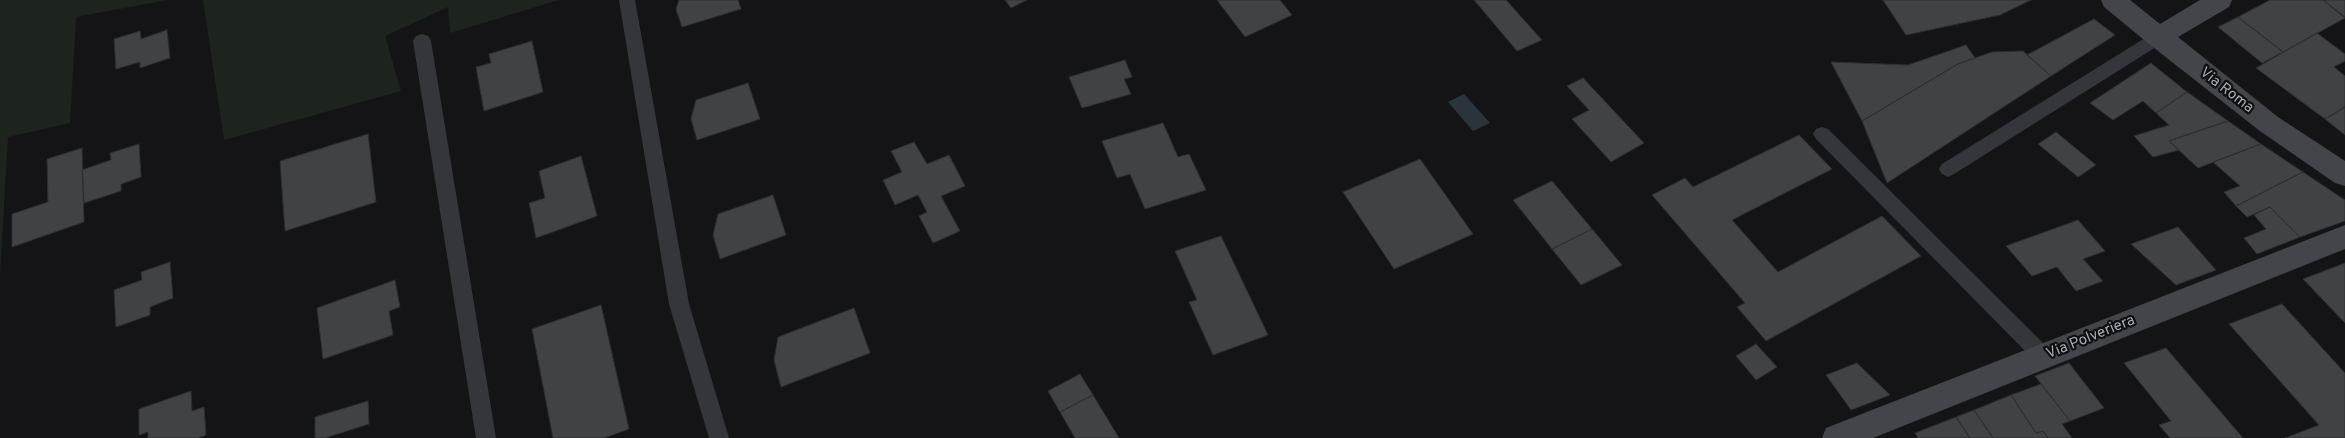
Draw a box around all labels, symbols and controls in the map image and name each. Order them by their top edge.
street label: Via Roma [2195,64,2257,118]
street label: Via Polveriera [2044,312,2138,364]

